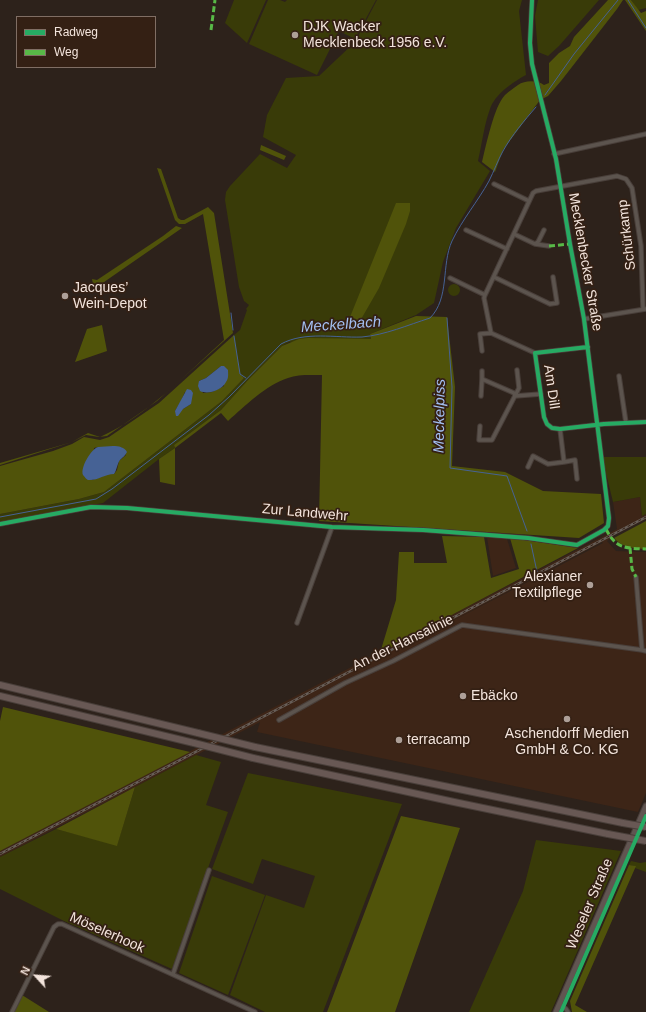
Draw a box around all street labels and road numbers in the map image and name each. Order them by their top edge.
street label: Mecklenbecker Straße [565,192,605,332]
street label: Schürkamp [614,199,640,271]
street label: Am Dill [540,364,562,410]
street label: Zur Landwehr [261,501,349,525]
street label: An der Hansalinie [350,611,456,675]
street label: Weseler Straße [563,856,617,952]
street label: Möselerhook [67,909,147,957]

